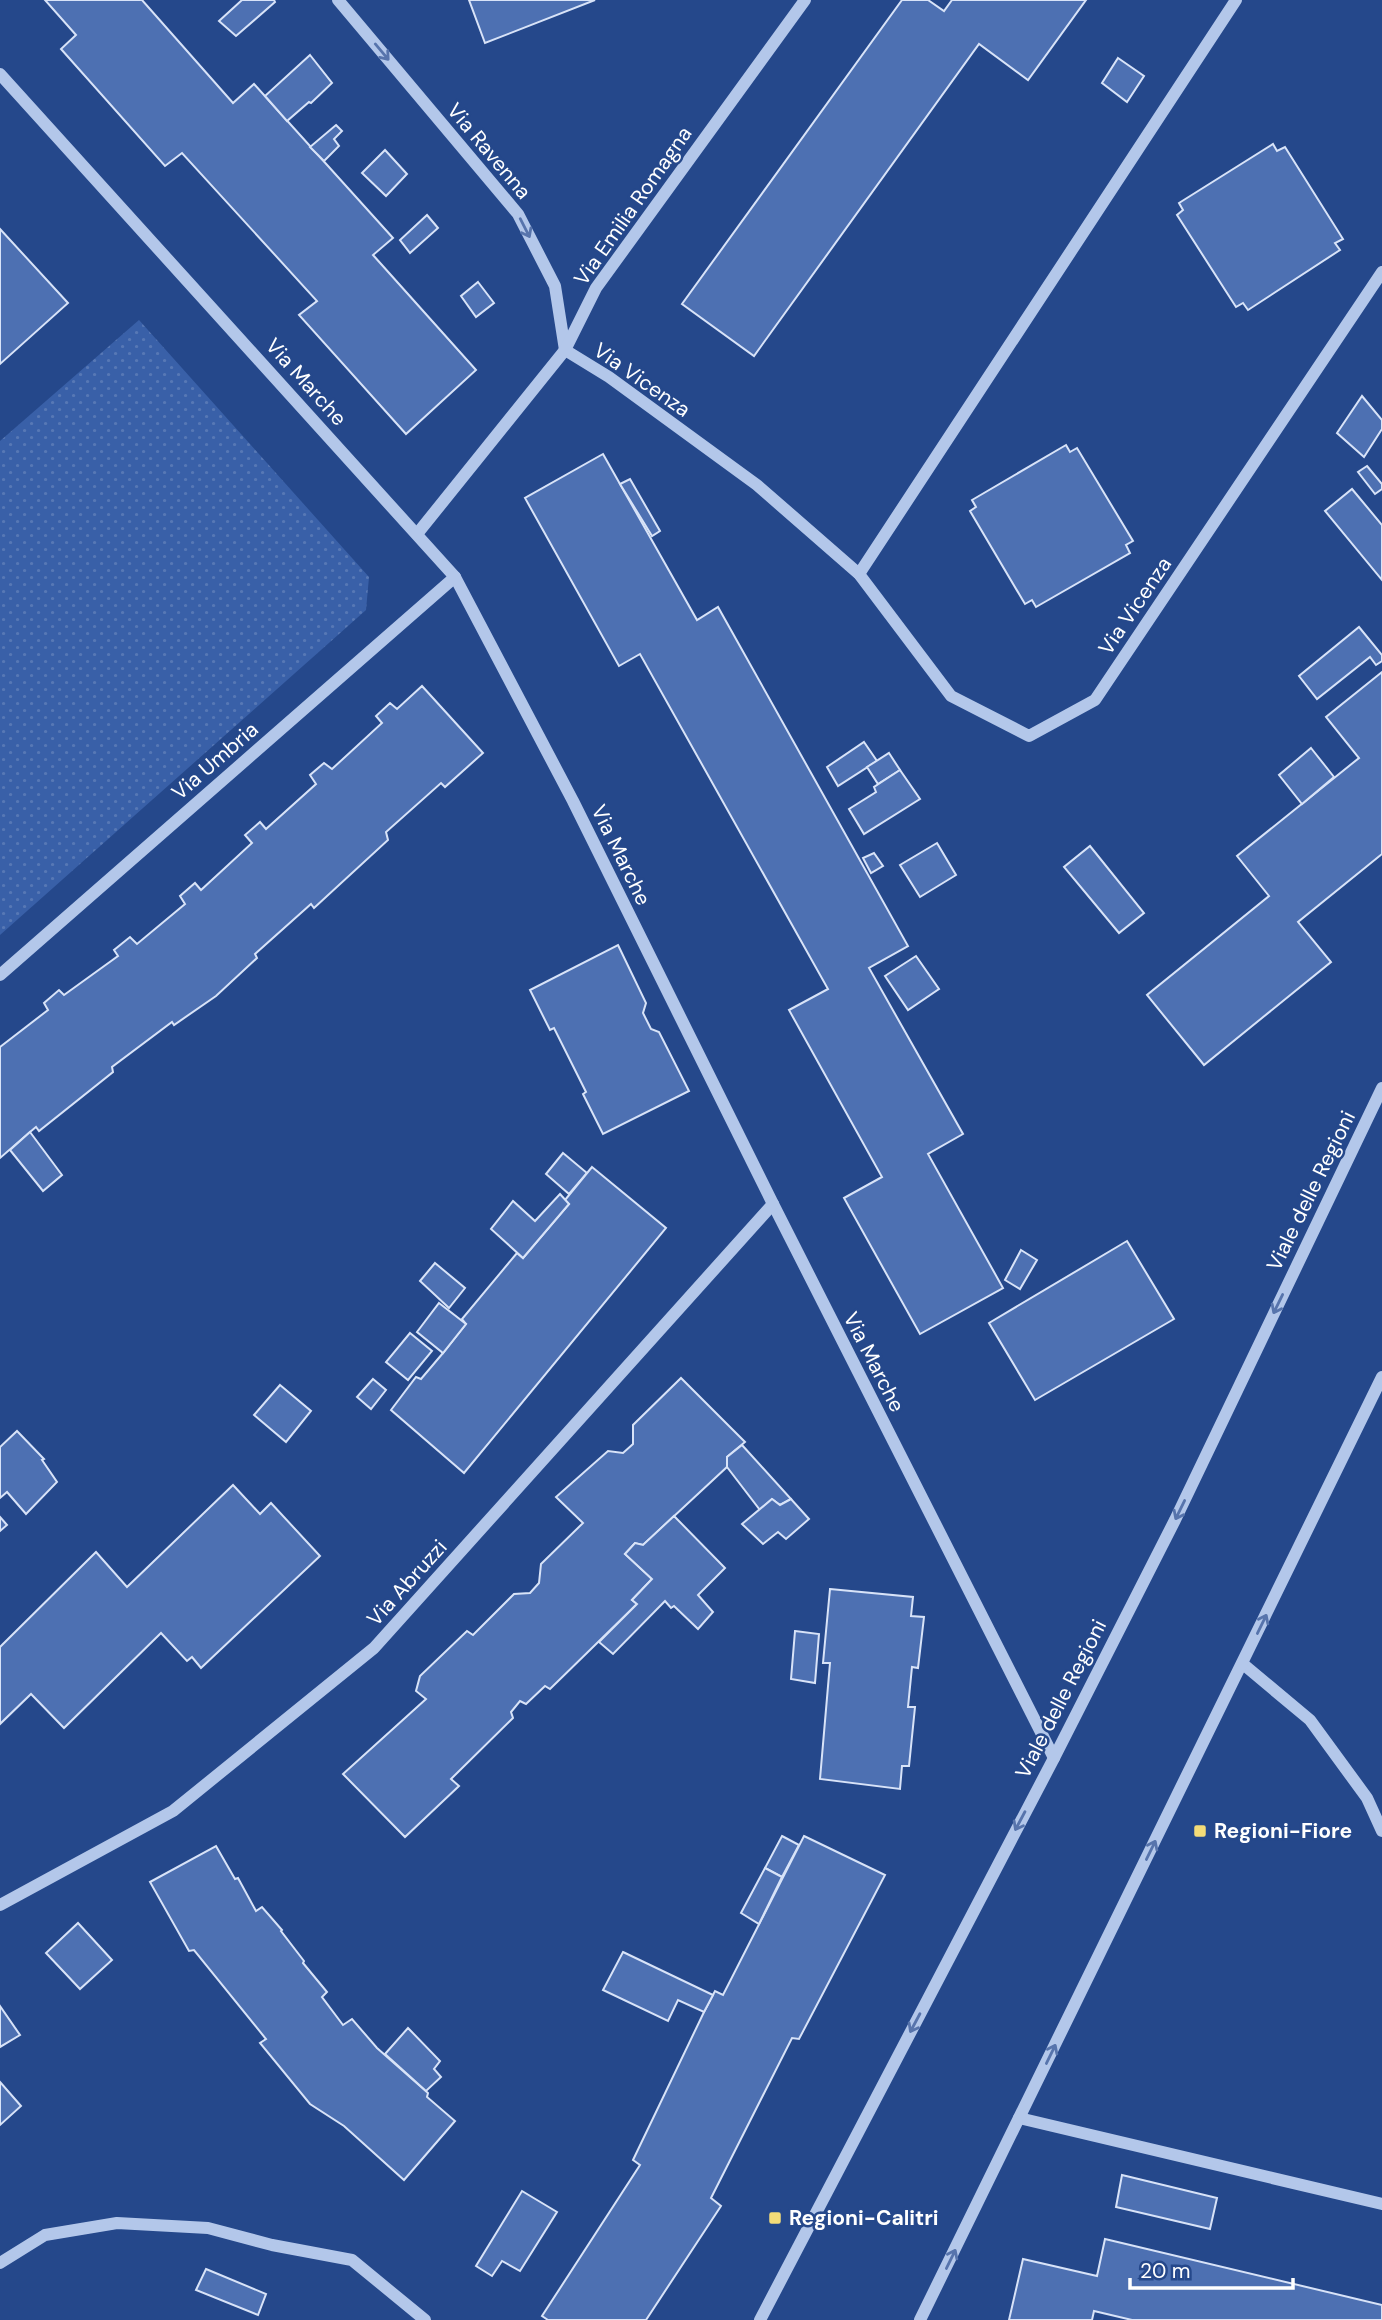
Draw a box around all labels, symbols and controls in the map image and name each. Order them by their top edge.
one-way arrow [374,43,390,61]
street label: Via Ravenna [441,97,537,205]
street label: Via Emilia Romagna [568,121,698,291]
one-way arrow [519,218,533,238]
street label: Via Marche [259,332,353,432]
street label: Via Vicenza [588,336,696,424]
street label: Via Vicenza [1092,552,1178,660]
street label: Via Umbria [166,716,264,806]
street label: Via Marche [585,800,657,910]
street label: Viale delle Regioni [1260,1106,1362,1276]
one-way arrow [1271,1294,1284,1315]
street label: Via Marche [837,1307,911,1417]
one-way arrow [1172,1499,1186,1520]
street label: Via Abruzzi [361,1534,453,1632]
one-way arrow [1256,1614,1270,1635]
street label: Viale delle Regioni [1009,1615,1113,1783]
one-way arrow [1013,1810,1027,1831]
place label: Regioni-Fiore [1214,1817,1352,1845]
marker: Regioni-Fiore [1192,1823,1208,1839]
one-way arrow [1145,1840,1159,1861]
one-way arrow [907,2012,921,2033]
one-way arrow [1044,2044,1058,2065]
place label: Regioni-Calitri [789,2204,938,2232]
marker: Regioni-Calitri [767,2210,783,2226]
scale bar [1130,2246,1293,2290]
one-way arrow [944,2249,958,2270]
text: 20 m [1140,2257,1191,2285]

